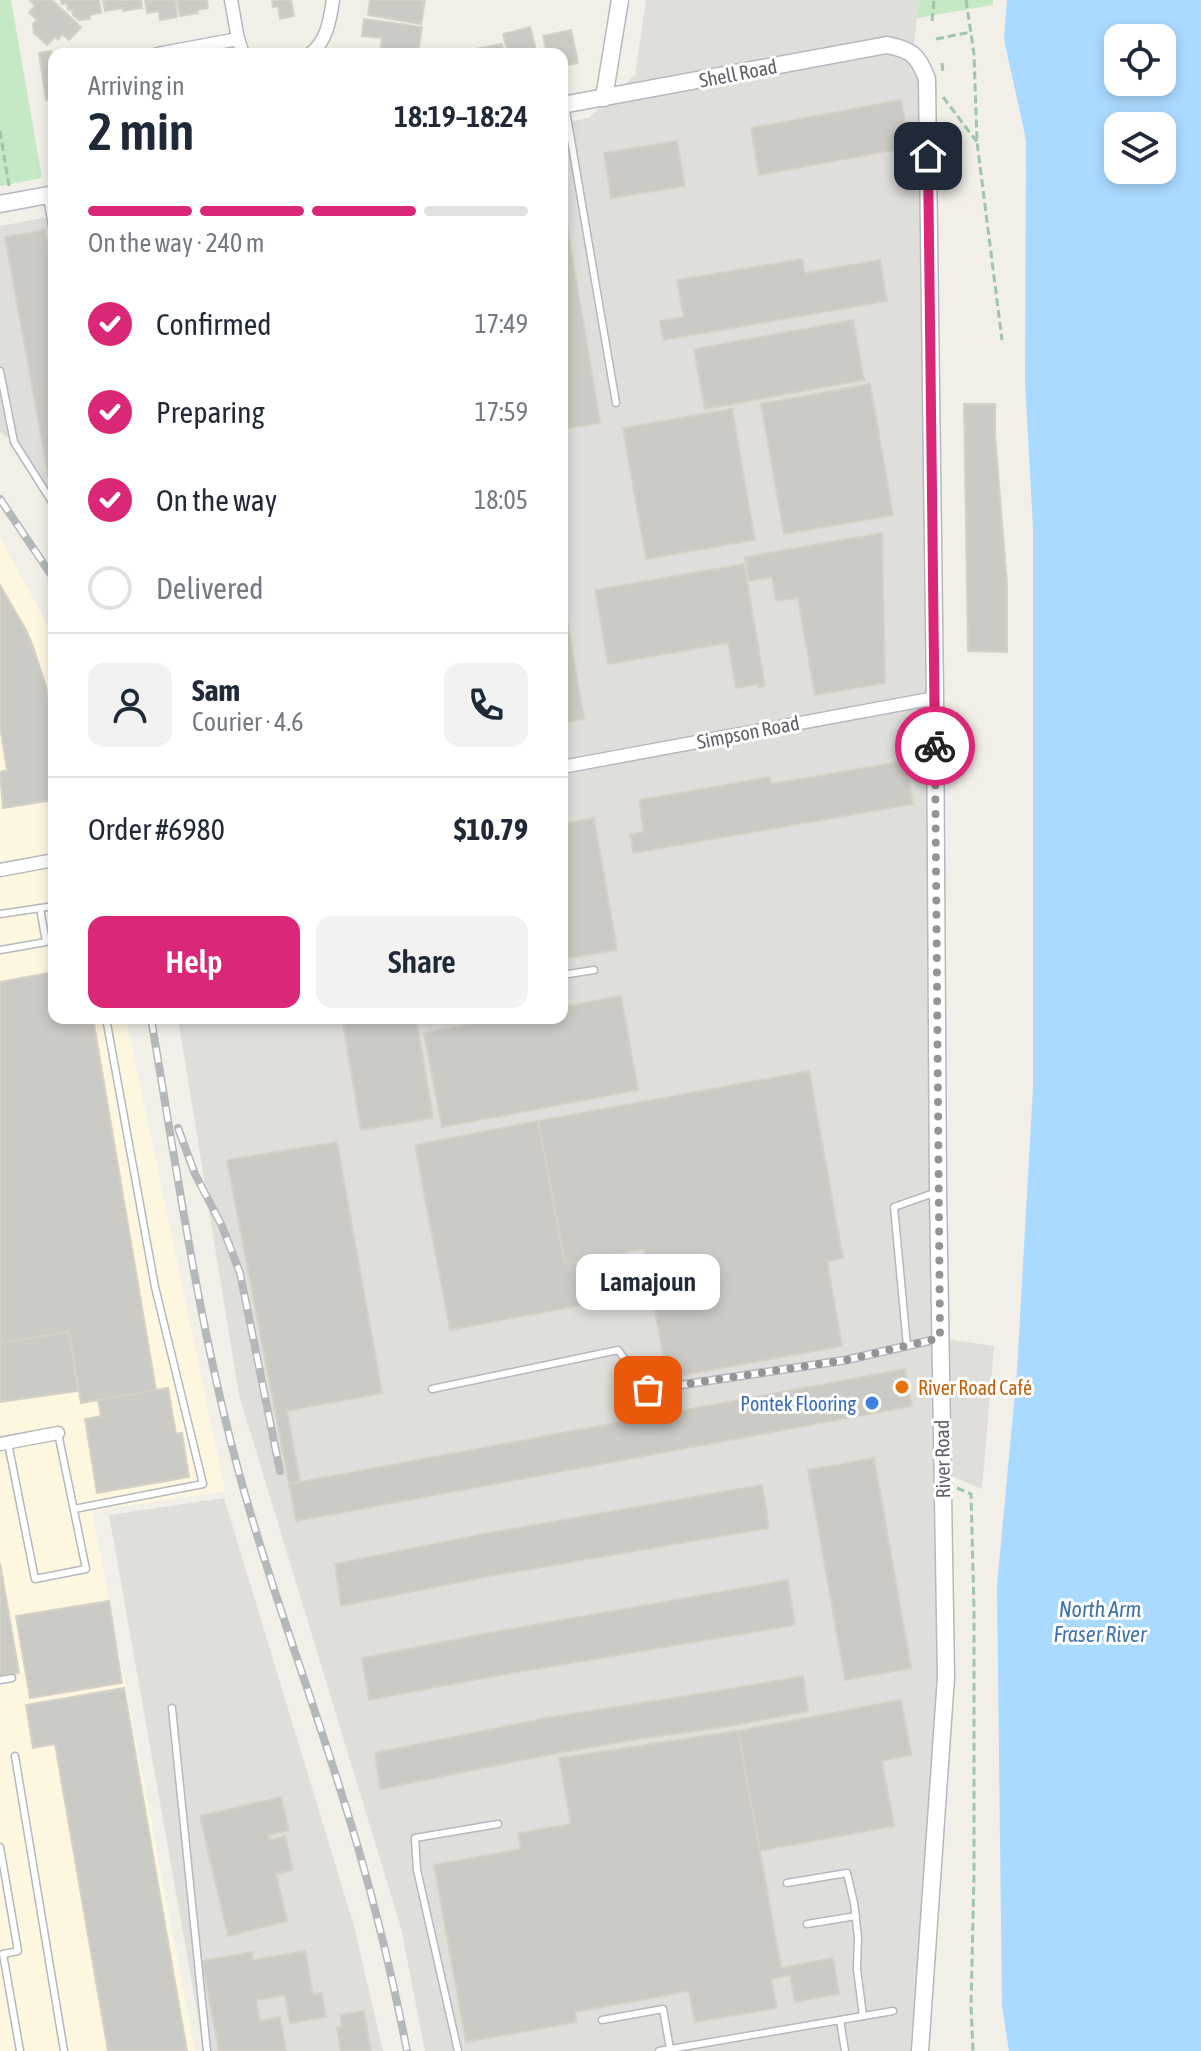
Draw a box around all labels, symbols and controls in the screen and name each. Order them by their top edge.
map controls [1104,24,1176,184]
button: locate [1104,24,1176,96]
street label: Shell Road [697,54,779,92]
text: Arriving in [88,71,185,101]
text: 18:19–18:24 [394,99,528,133]
text: 2 min [88,101,194,161]
button: layers [1104,112,1176,184]
pin [894,122,962,190]
icon: home [906,134,950,178]
text: On the way · 240 m [88,228,265,258]
icon: check [88,302,132,346]
text: Confirmed [156,307,271,341]
text: 17:49 [474,309,528,339]
icon: check [88,390,132,434]
text: Preparing [156,395,265,429]
text: 17:59 [474,397,528,427]
icon: check [88,478,132,522]
text: On the way [156,483,277,517]
text: 18:05 [474,485,528,515]
text: Delivered [156,571,264,605]
button: person [88,663,172,747]
button: phone [444,663,528,747]
text: Sam [192,673,240,707]
courier [895,706,975,786]
text: Courier · 4.6 [192,707,303,737]
street label: Simpson Road [695,711,801,753]
icon: bike [913,724,957,768]
text: Order #6980 [88,812,225,846]
text: $10.79 [454,812,528,846]
button: Help [88,916,300,1008]
button: Share [316,916,528,1008]
callout: Lamajoun [576,1254,720,1310]
text: Lamajoun [600,1267,696,1297]
pin [614,1356,682,1424]
icon: bag [626,1368,670,1412]
place label: River Road Café [918,1376,1032,1399]
marker: River Road Café [893,1378,911,1396]
place label: Pontek Flooring [740,1392,856,1415]
marker: Pontek Flooring [863,1394,881,1412]
street label: River Road [930,1420,954,1498]
water label: North Arm Fraser River [1053,1596,1148,1647]

